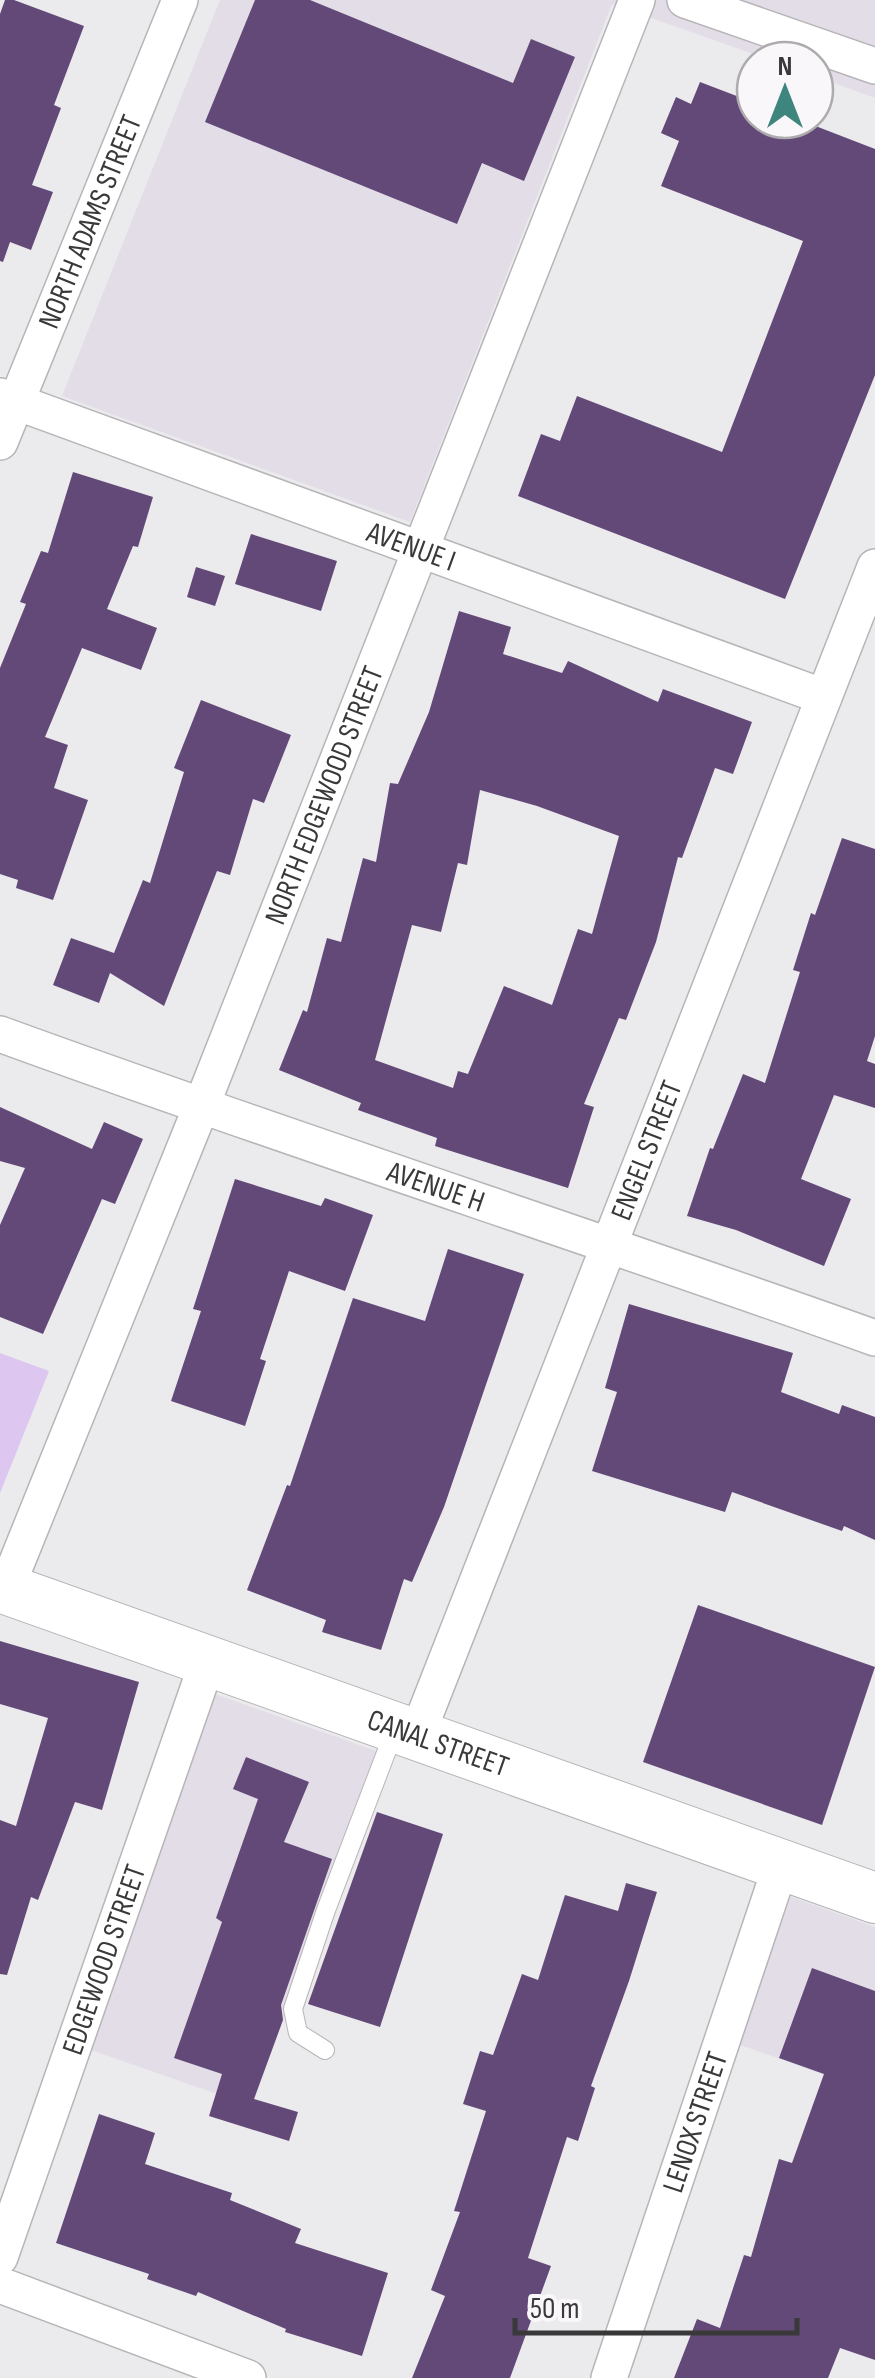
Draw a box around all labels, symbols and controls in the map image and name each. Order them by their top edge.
north arrow [735,40,835,140]
text: N [778,50,792,83]
street label: NORTH ADAMS STREET [31,110,150,334]
street label: AVENUE I [361,514,460,580]
street label: NORTH EDGEWOOD STREET [258,661,392,930]
street label: ENGEL STREET [604,1076,691,1226]
street label: AVENUE H [382,1154,489,1221]
street label: CANAL STREET [362,1702,513,1785]
street label: EDGEWOOD STREET [55,1860,154,2060]
street label: LENOX STREET [655,2047,736,2197]
scale bar [515,2273,798,2335]
text: 50 m [530,2291,579,2327]

